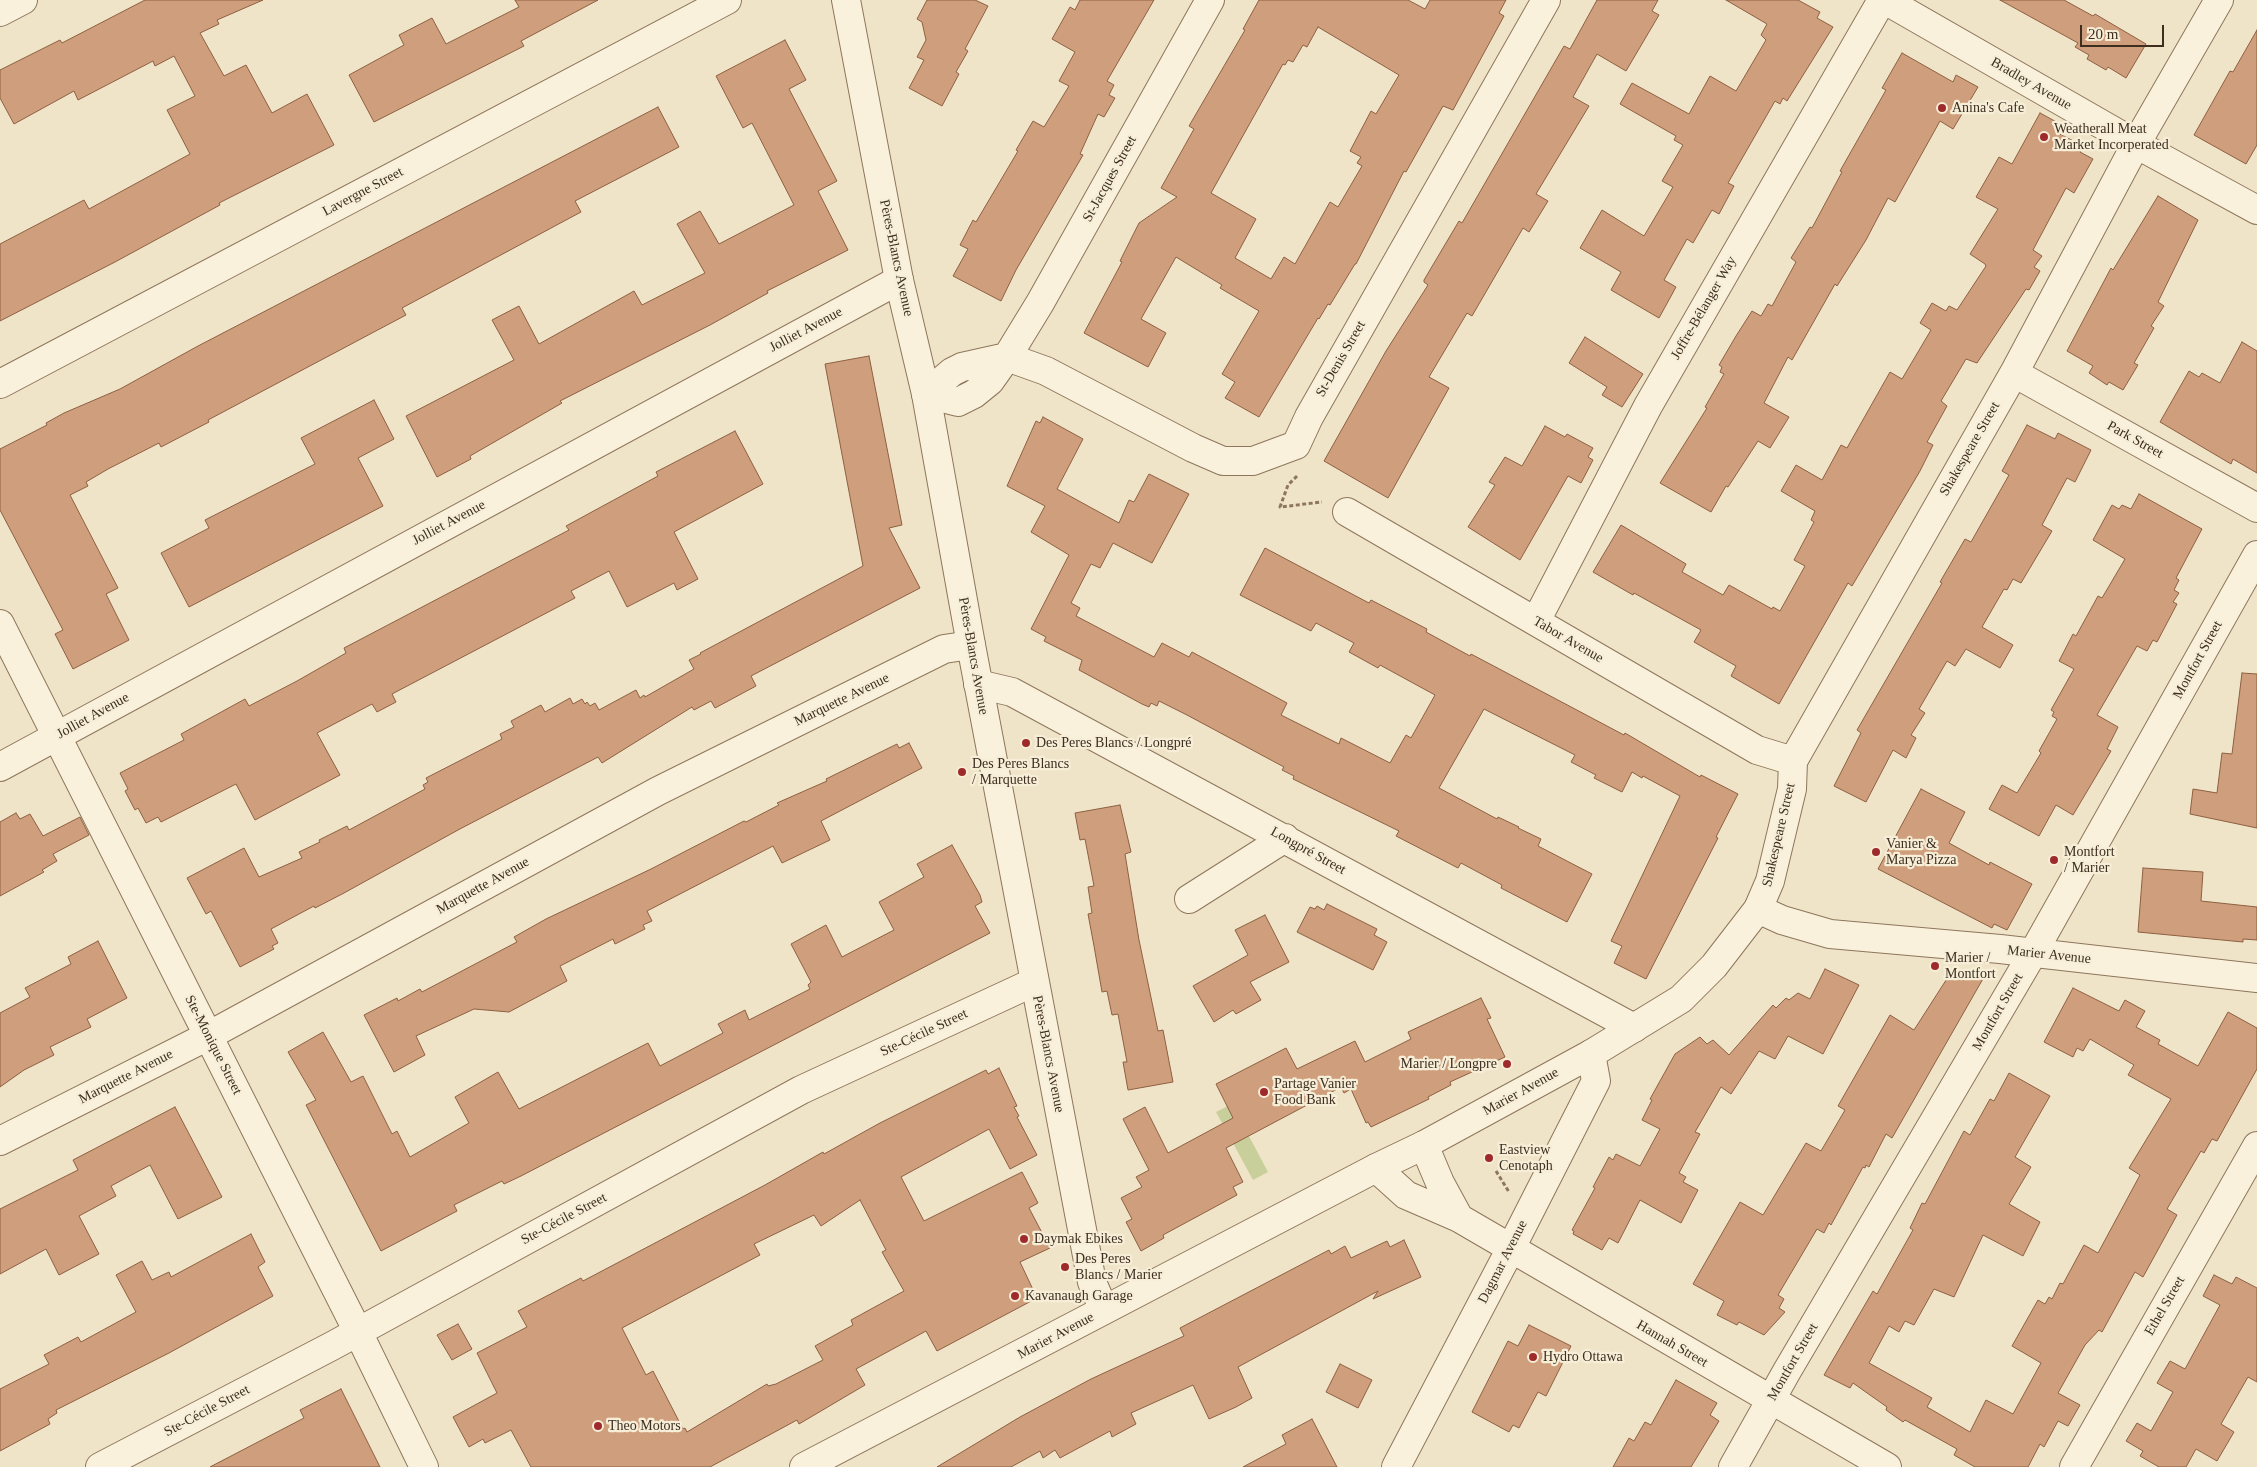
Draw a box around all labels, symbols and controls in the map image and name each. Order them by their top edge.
scale bar [2082,15,2166,47]
text: 20 m [2088,26,2118,42]
street label: Bradley Avenue [1988,54,2074,114]
place label: Anina's Cafe [1952,100,2024,116]
marker: Anina's Cafe [1936,102,1948,114]
place label: Weatherall Meat Market Incorperated [2054,121,2169,154]
marker: Weatherall Meat Market Incorperated [2038,131,2050,143]
street label: St-Jacques Street [1079,133,1141,225]
street label: Lavergne Street [320,164,406,220]
street label: Pères-Blancs Avenue [875,198,917,318]
street label: Joffre-Bélanger Way [1668,253,1740,363]
street label: Jolliet Avenue [767,304,845,356]
street label: St-Denis Street [1312,318,1370,400]
street label: Shakespeare Street [1936,399,2004,499]
street label: Park Street [2104,418,2166,462]
street label: Jolliet Avenue [410,497,488,549]
street label: Pères-Blancs Avenue [954,596,992,716]
street label: Tabor Avenue [1530,613,1606,667]
street label: Montfort Street [2170,618,2226,702]
street label: Marquette Avenue [792,670,892,730]
street label: Jolliet Avenue [54,689,132,743]
place label: Des Peres Blancs / Longpré [1036,735,1192,751]
marker: Des Peres Blancs / Longpré [1020,737,1032,749]
place label: Des Peres Blancs / Marquette [972,756,1069,789]
marker: Des Peres Blancs / Marquette [956,766,968,778]
street label: Shakespeare Street [1759,781,1799,889]
street label: Longpré Street [1267,823,1349,879]
place label: Vanier & Marya Pizza [1886,836,1956,869]
place label: Montfort / Marier [2064,844,2115,876]
marker: Vanier & Marya Pizza [1870,846,1882,858]
street label: Marquette Avenue [434,854,532,918]
marker: Montfort / Marier [2048,854,2060,866]
street label: Marier Avenue [2006,942,2092,968]
place label: Marier / Montfort [1945,950,1996,982]
marker: Marier / Montfort [1929,960,1941,972]
street label: Montfort Street [1969,970,2027,1054]
street label: Ste-Monique Street [181,993,245,1097]
street label: Pères-Blancs Avenue [1028,994,1068,1114]
street label: Ste-Cécile Street [878,1005,970,1061]
street label: Marquette Avenue [76,1046,176,1108]
place label: Marier / Longpre [1401,1056,1497,1072]
marker: Marier / Longpre [1501,1058,1513,1070]
street label: Marier Avenue [1480,1064,1562,1120]
place label: Partage Vanier Food Bank [1274,1076,1356,1108]
marker: Partage Vanier Food Bank [1258,1086,1270,1098]
place label: Eastview Cenotaph [1499,1142,1553,1174]
marker: Eastview Cenotaph [1483,1152,1495,1164]
street label: Ste-Cécile Street [518,1189,610,1249]
street label: Dagmar Avenue [1475,1218,1531,1306]
place label: Daymak Ebikes [1034,1231,1123,1247]
marker: Daymak Ebikes [1018,1233,1030,1245]
place label: Des Peres Blancs / Marier [1075,1251,1162,1284]
marker: Des Peres Blancs / Marier [1059,1261,1071,1273]
street label: Ethel Street [2141,1273,2189,1339]
place label: Kavanaugh Garage [1025,1288,1133,1304]
marker: Kavanaugh Garage [1009,1290,1021,1302]
street label: Marier Avenue [1015,1309,1097,1363]
street label: Hannah Street [1633,1317,1711,1371]
street label: Montfort Street [1764,1320,1822,1404]
place label: Hydro Ottawa [1543,1349,1623,1365]
marker: Hydro Ottawa [1527,1351,1539,1363]
street label: Ste-Cécile Street [161,1381,253,1441]
place label: Theo Motors [608,1418,681,1434]
marker: Theo Motors [592,1420,604,1432]

